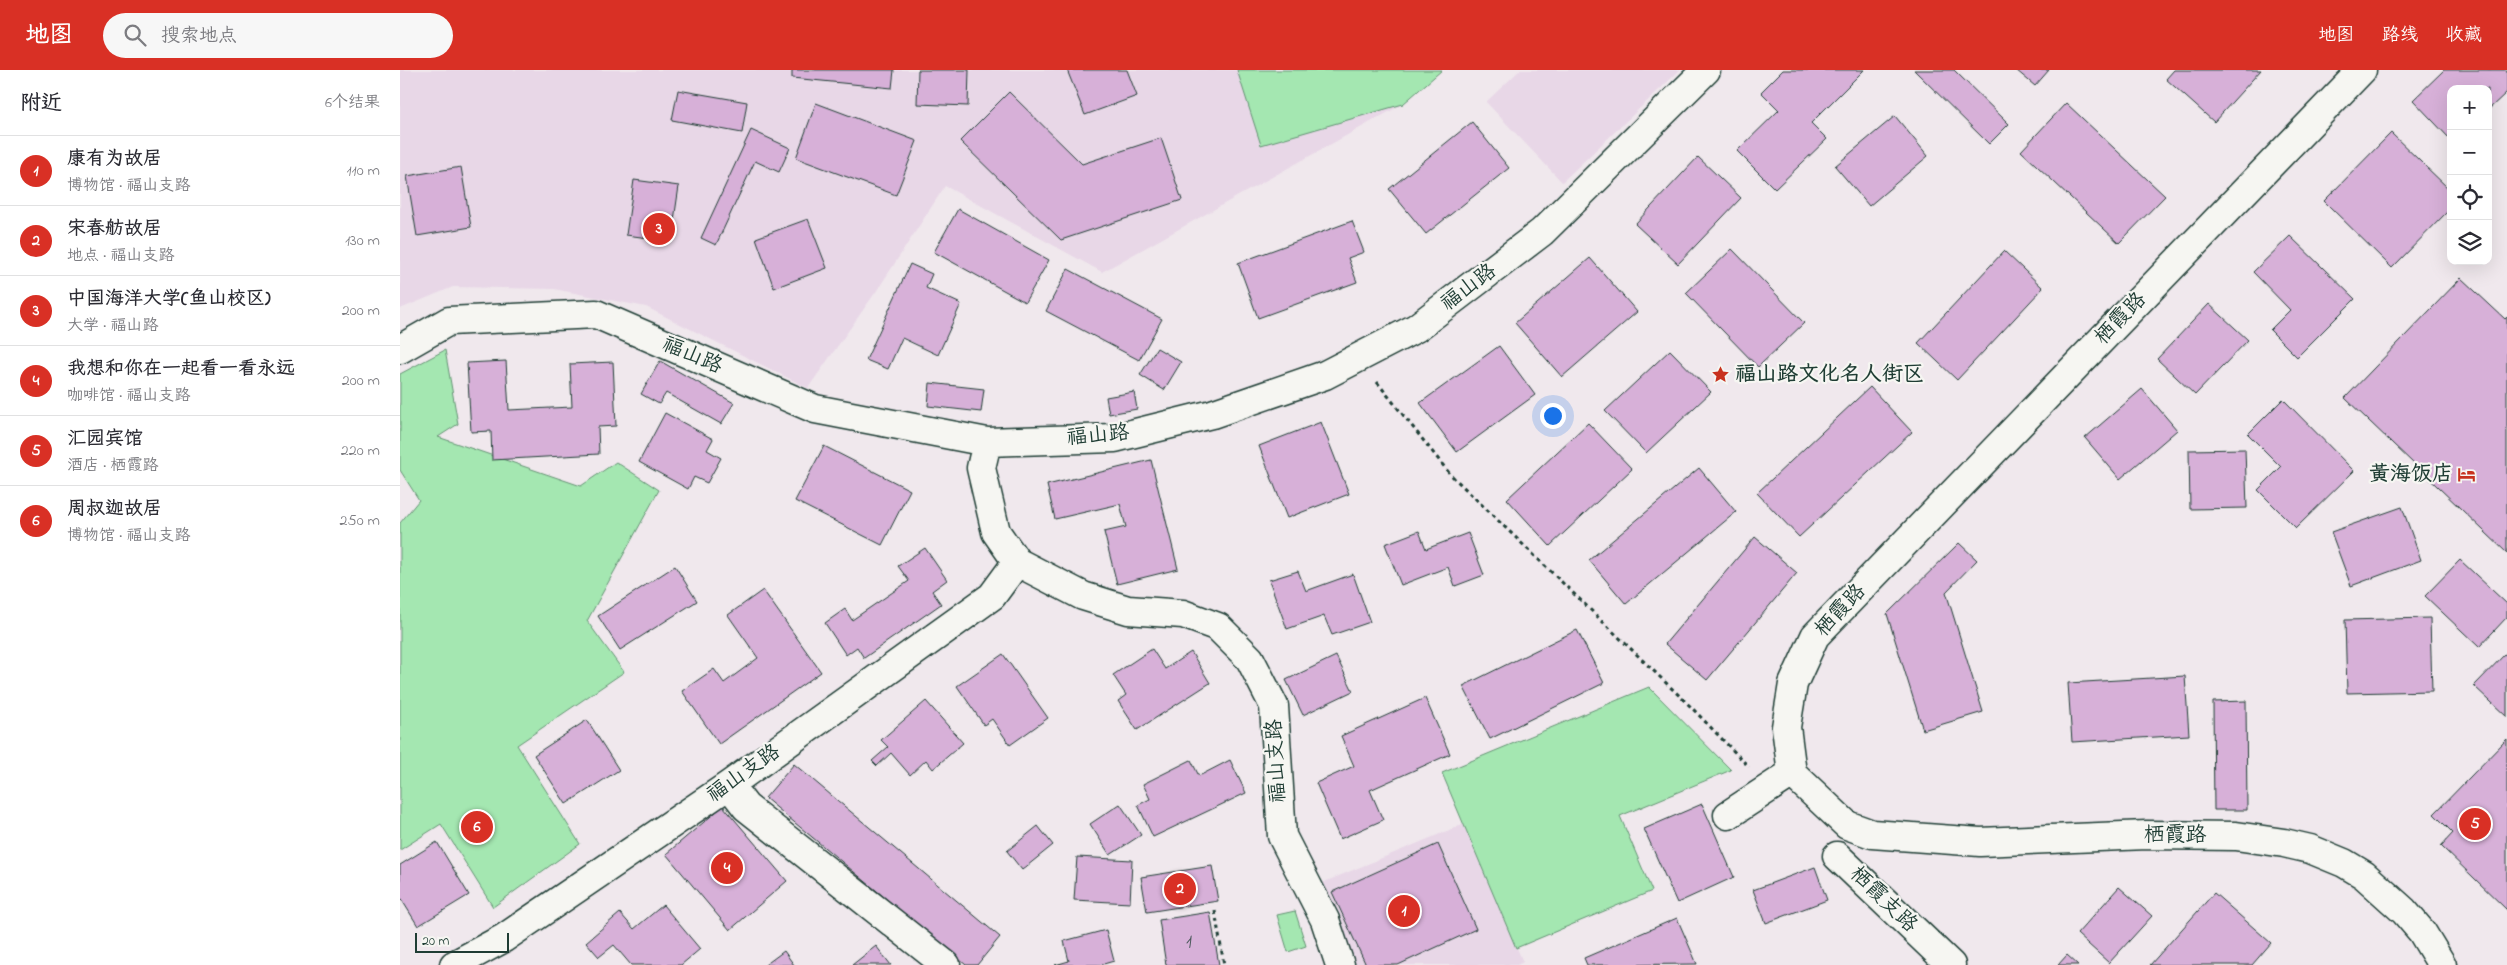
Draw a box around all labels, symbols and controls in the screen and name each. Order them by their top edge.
search box [103,13,453,58]
text: 地图 [25,19,73,54]
icon: search [121,21,149,49]
text: 搜索地点 [161,23,237,50]
text: 地图 [2318,23,2354,49]
text: 路线 [2382,23,2418,49]
text: 收藏 [2446,23,2482,49]
map controls [2447,85,2492,265]
button: + [2447,85,2492,130]
text: 附近 [20,89,62,119]
text: 6个结果 [325,91,380,115]
button: − [2447,130,2492,175]
text: 康有为故居 [67,146,162,173]
text: 1 [33,159,39,183]
text: 110 m [346,159,380,183]
text: 博物馆 · 福山支路 [67,174,190,198]
button: locate [2447,175,2492,220]
pin: 3 [643,210,675,248]
text: 宋春舫故居 [67,216,162,243]
button: layers [2447,220,2492,265]
text: 2 [32,229,40,253]
text: 130 m [345,229,380,253]
text: 地点 · 福山支路 [67,244,174,268]
street label: 福山路 [1435,257,1503,319]
text: 中国海洋大学(鱼山校区) [67,286,271,313]
street label: 栖霞路 [2088,286,2154,352]
text: 3 [33,299,39,323]
text: 200 m [342,299,380,323]
text: 大学 · 福山路 [67,314,158,338]
street label: 福山路 [657,330,727,382]
text: 我想和你在一起看一看永远 [67,356,295,383]
place label: 福山路文化名人街区 [1735,360,1924,390]
place icon: 福山路文化名人街区 [1711,365,1731,385]
text: 4 [33,369,39,393]
text: 200 m [342,369,380,393]
text: 咖啡馆 · 福山支路 [67,384,190,408]
your location [1540,403,1566,429]
street label: 福山路 [1065,418,1131,454]
text: 汇园宾馆 [67,426,143,453]
text: 5 [31,439,41,463]
text: 220 m [341,439,380,463]
text: 酒店 · 栖霞路 [67,454,158,478]
place label: 黄海饭店 [2369,460,2453,490]
hotel icon: 黄海饭店 [2457,465,2477,485]
text: 周叔迦故居 [67,496,162,523]
text: 6 [32,509,40,533]
text: 250 m [340,509,380,533]
text: 博物馆 · 福山支路 [67,524,190,548]
street label: 栖霞路 [1809,578,1873,644]
street label: 福山支路 [1260,718,1294,804]
street label: 福山支路 [701,738,787,810]
pin: 5 [2459,805,2491,843]
pin: 6 [461,808,493,846]
street label: 栖霞路 [2144,821,2207,851]
pin: 4 [711,849,743,887]
street label: 栖霞支路 [1842,860,1924,940]
pin: 2 [1164,870,1196,908]
pin: 1 [1388,892,1420,930]
house number: 1 [1186,929,1192,956]
scale bar [415,930,509,953]
text: 20 m [422,931,449,952]

